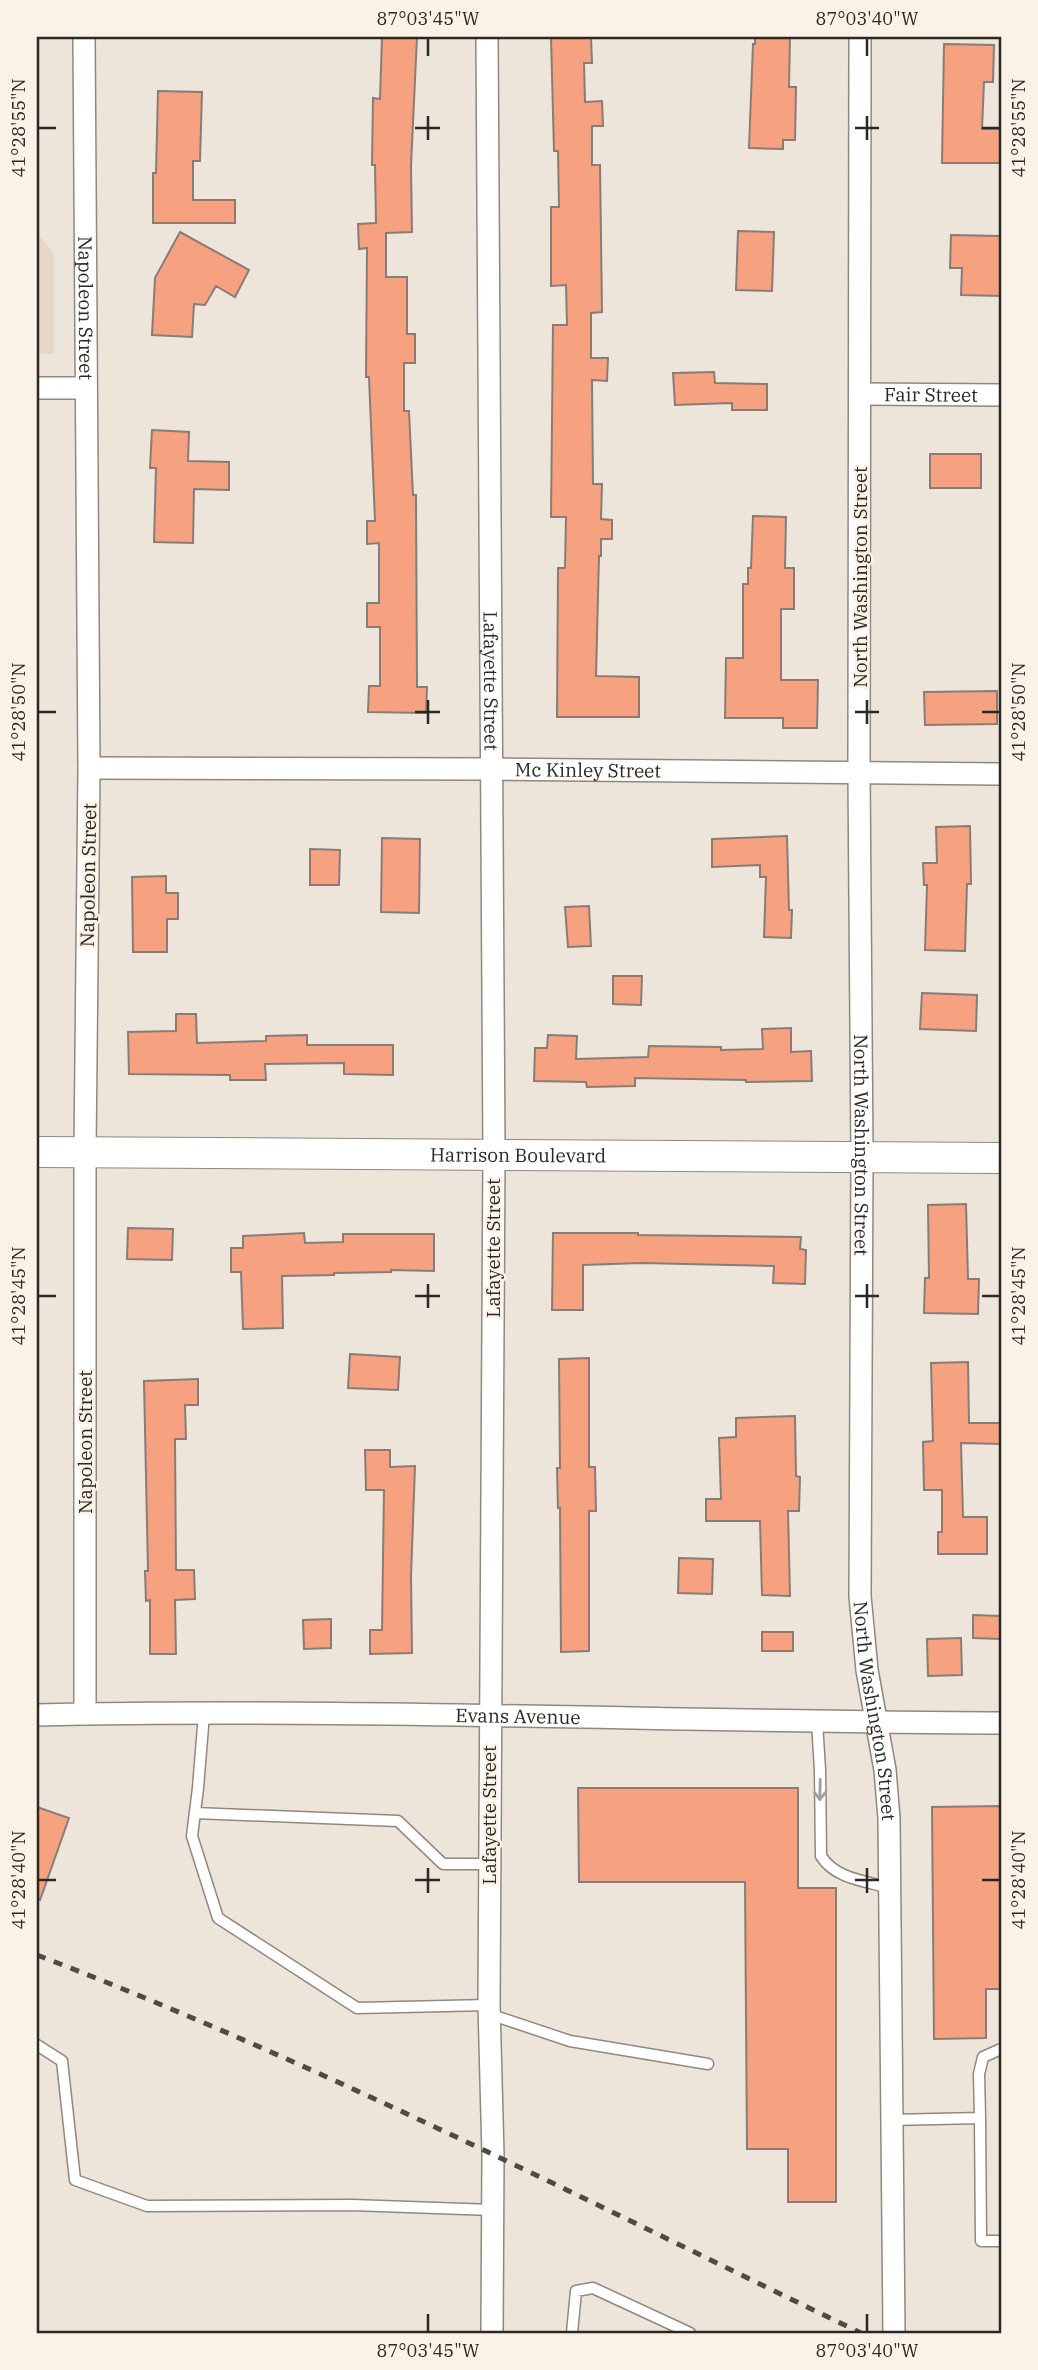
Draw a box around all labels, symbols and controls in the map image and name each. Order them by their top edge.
text: 87°03'45"W [377,7,480,30]
text: 87°03'40"W [816,7,919,30]
text: 41°28'55"N [7,79,30,178]
text: 41°28'55"N [1007,79,1030,178]
street label: Napoleon Street [73,236,98,380]
street label: Fair Street [884,382,978,407]
street label: North Washington Street [848,466,872,688]
street label: Lafayette Street [479,611,503,751]
text: 41°28'50"N [7,663,30,762]
text: 41°28'50"N [1007,663,1030,762]
street label: Mc Kinley Street [515,757,661,783]
street label: Napoleon Street [75,802,101,947]
street label: North Washington Street [849,1034,874,1256]
street label: Harrison Boulevard [430,1142,606,1168]
street label: Lafayette Street [481,1178,505,1318]
text: 41°28'45"N [7,1247,30,1346]
text: 41°28'45"N [1007,1247,1030,1346]
street label: Napoleon Street [73,1370,97,1514]
street label: North Washington Street [849,1600,901,1822]
street label: Evans Avenue [455,1703,581,1729]
street label: Lafayette Street [477,1745,501,1885]
one-way arrow [813,1778,827,1801]
text: 41°28'40"N [7,1831,30,1930]
text: 41°28'40"N [1007,1831,1030,1930]
text: 87°03'45"W [377,2339,480,2362]
text: 87°03'40"W [816,2339,919,2362]

